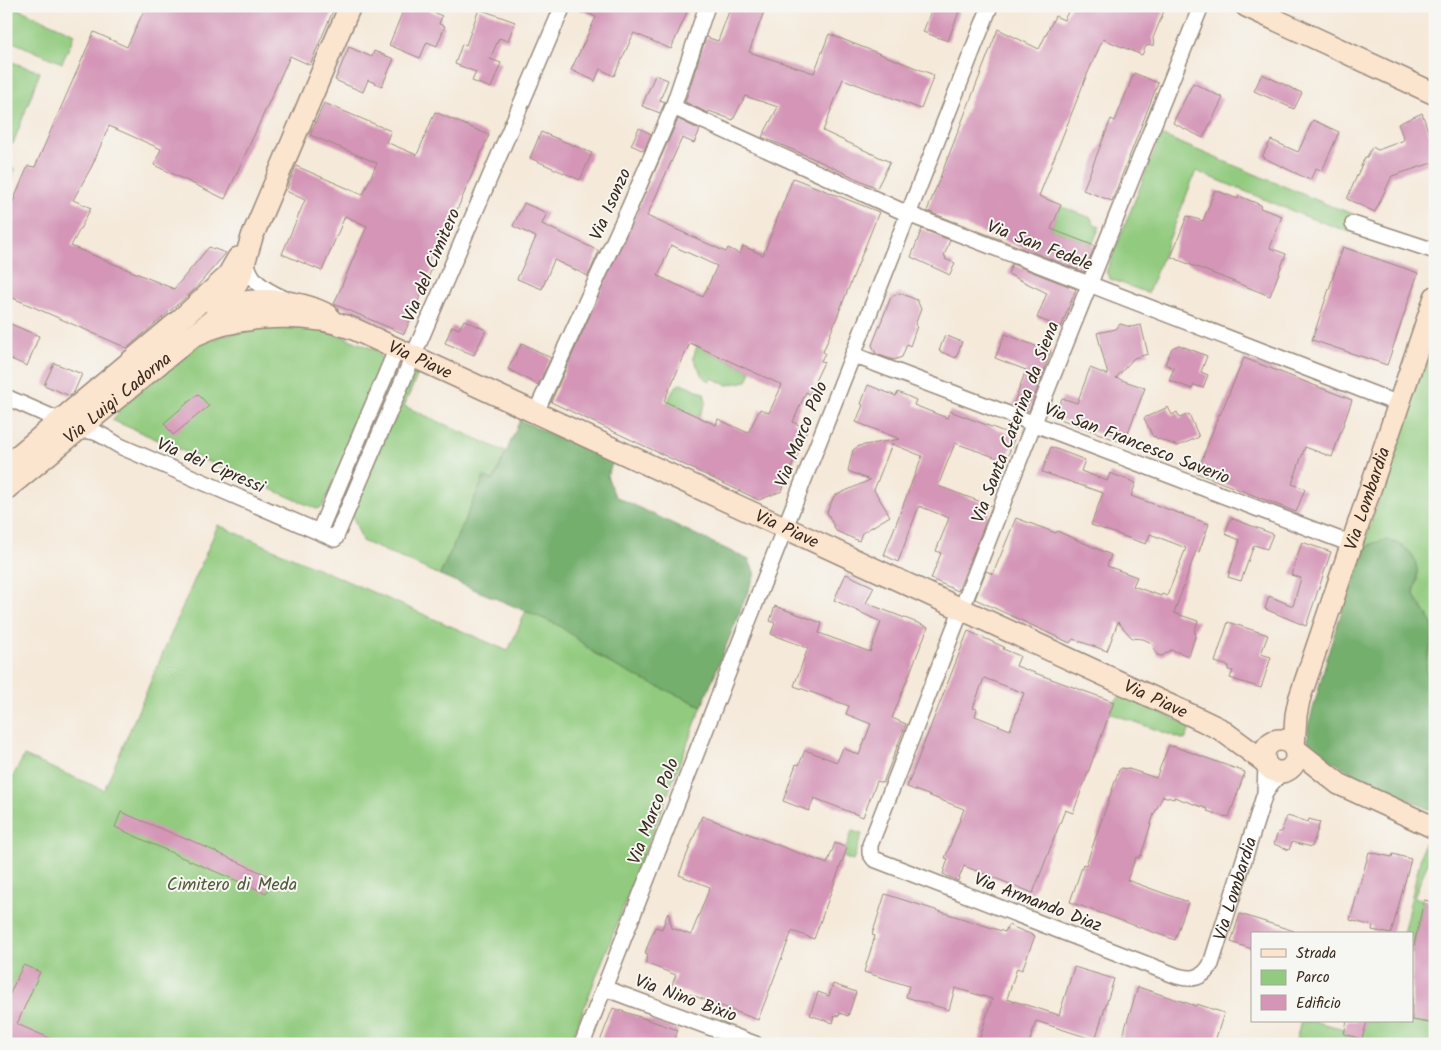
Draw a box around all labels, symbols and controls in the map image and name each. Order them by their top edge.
street label: Via Isonzo [583,164,640,245]
street label: Via del Cimitero [395,204,469,327]
street label: Via San Fedele [982,213,1097,280]
street label: Via Santa Caterina da Siena [964,317,1068,528]
street label: Via Piave [383,334,457,388]
street label: Via Luigi Cadorna [58,346,179,452]
street label: Via Marco Polo [768,377,837,492]
street label: Via San Francesco Saverio [1039,396,1234,493]
street label: Via dei Cipressi [152,430,270,503]
street label: Via Lombardia [1337,443,1399,555]
street label: Via Piave [750,503,823,558]
street label: Via Piave [1118,673,1192,728]
street label: Via Marco Polo [621,754,688,869]
street label: Via Lombardia [1206,833,1266,945]
street label: Via Armando Diaz [969,866,1106,941]
park label: Cimitero di Meda [167,871,297,900]
legend [1251,932,1414,1022]
text: Strada [1296,942,1336,966]
text: Parco [1296,966,1330,990]
street label: Via Nino Bixio [630,968,741,1031]
text: Edificio [1296,992,1341,1016]

